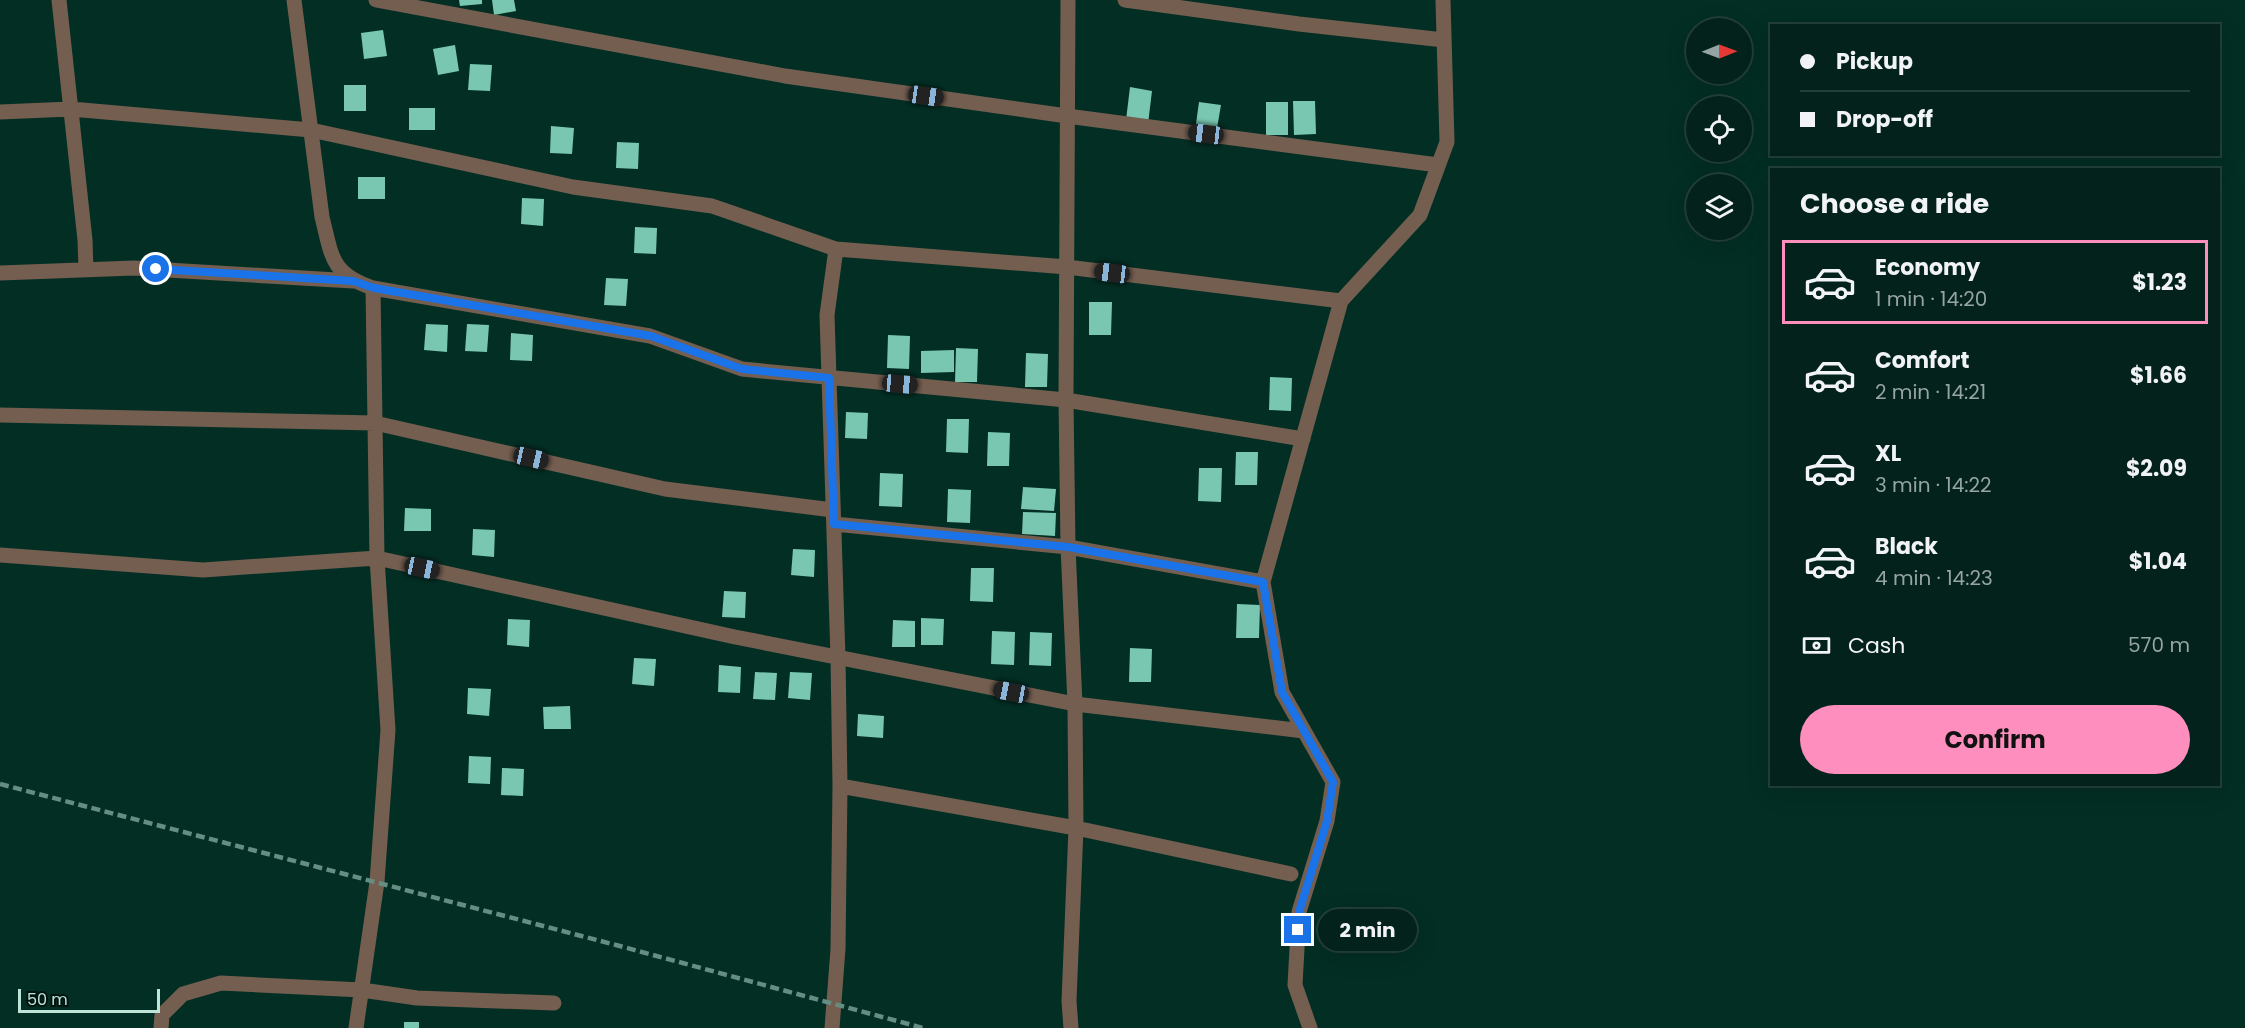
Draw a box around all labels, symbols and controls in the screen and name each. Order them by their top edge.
north arrow [1686,18,1752,84]
map controls [1686,18,1752,240]
text: Pickup [1836,46,1913,77]
car [907,85,945,107]
button: locate [1686,96,1752,162]
text: Drop-off [1836,104,1933,135]
car [1187,123,1225,145]
button: layers [1686,174,1752,240]
text: Choose a ride [1800,185,1989,222]
text: Economy [1875,252,1980,283]
route start [142,255,169,282]
icon: car [1803,255,1857,309]
car [1093,262,1131,284]
text: $1.23 [2132,267,2187,298]
text: 1 min · 14:20 [1875,285,1987,313]
text: Comfort [1875,345,1969,376]
icon: car [1803,348,1857,402]
text: $1.66 [2130,360,2187,391]
car [881,373,919,395]
text: 2 min · 14:21 [1875,378,1986,406]
text: XL [1875,438,1901,469]
icon: car [1803,441,1857,495]
car [511,445,551,471]
text: $2.09 [2126,453,2187,484]
text: 3 min · 14:22 [1875,471,1992,499]
text: Black [1875,531,1938,562]
icon: car [1803,534,1857,588]
text: $1.04 [2129,546,2187,577]
car [403,555,441,581]
text: 4 min · 14:23 [1875,564,1993,592]
icon: cash [1800,629,1833,662]
text: Cash [1848,630,1905,661]
text: 570 m [2128,631,2190,659]
car [992,680,1030,704]
button: Confirm [1800,705,2190,774]
callout: 2 min [1319,909,1418,951]
route end [1284,916,1311,943]
text: 2 min [1339,916,1396,944]
scale bar [18,986,160,1014]
text: 50 m [27,988,68,1011]

